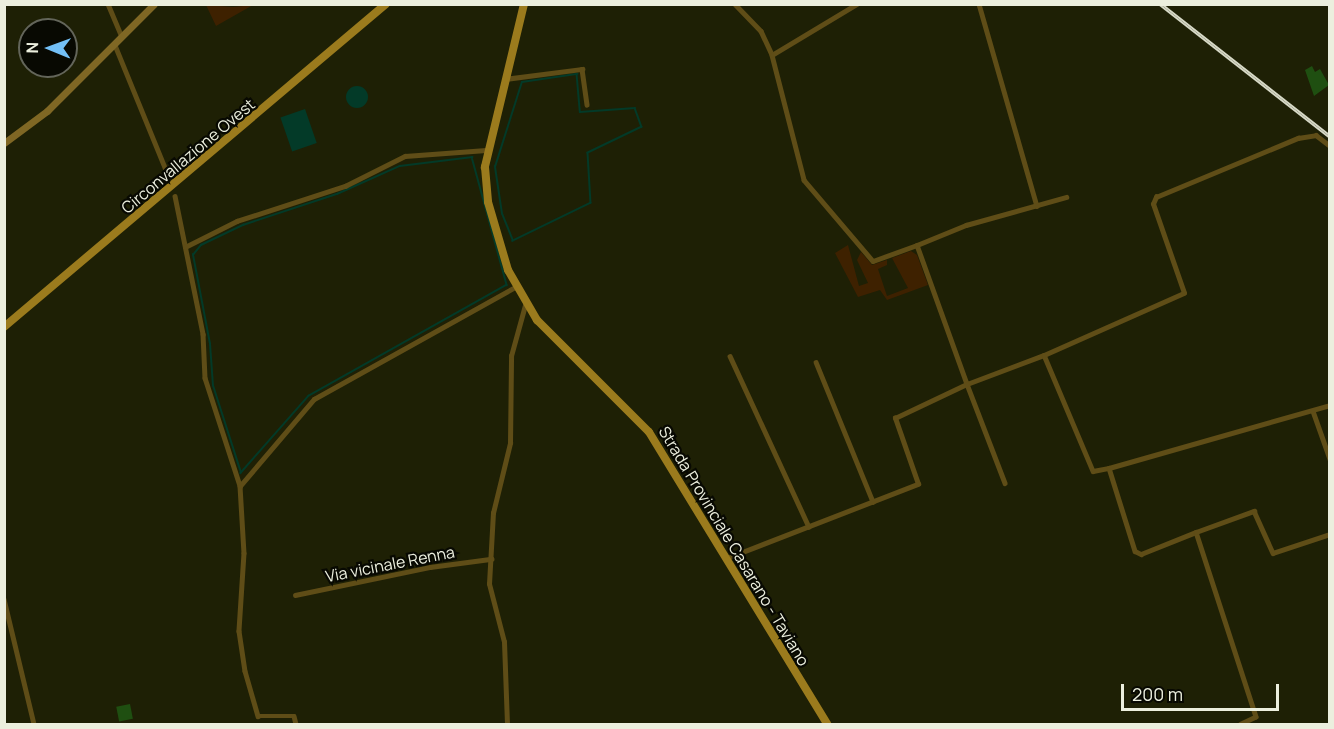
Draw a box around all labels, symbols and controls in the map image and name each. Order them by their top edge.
north arrow [18,18,78,78]
text: N [21,42,43,54]
street label: Circonvallazione Ovest [117,94,259,218]
street label: Strada Provinciale Casarano - Taviano [655,423,813,669]
street label: Via vicinale Renna [324,542,456,586]
scale bar [1124,672,1282,710]
text: 200 m [1132,682,1183,706]

